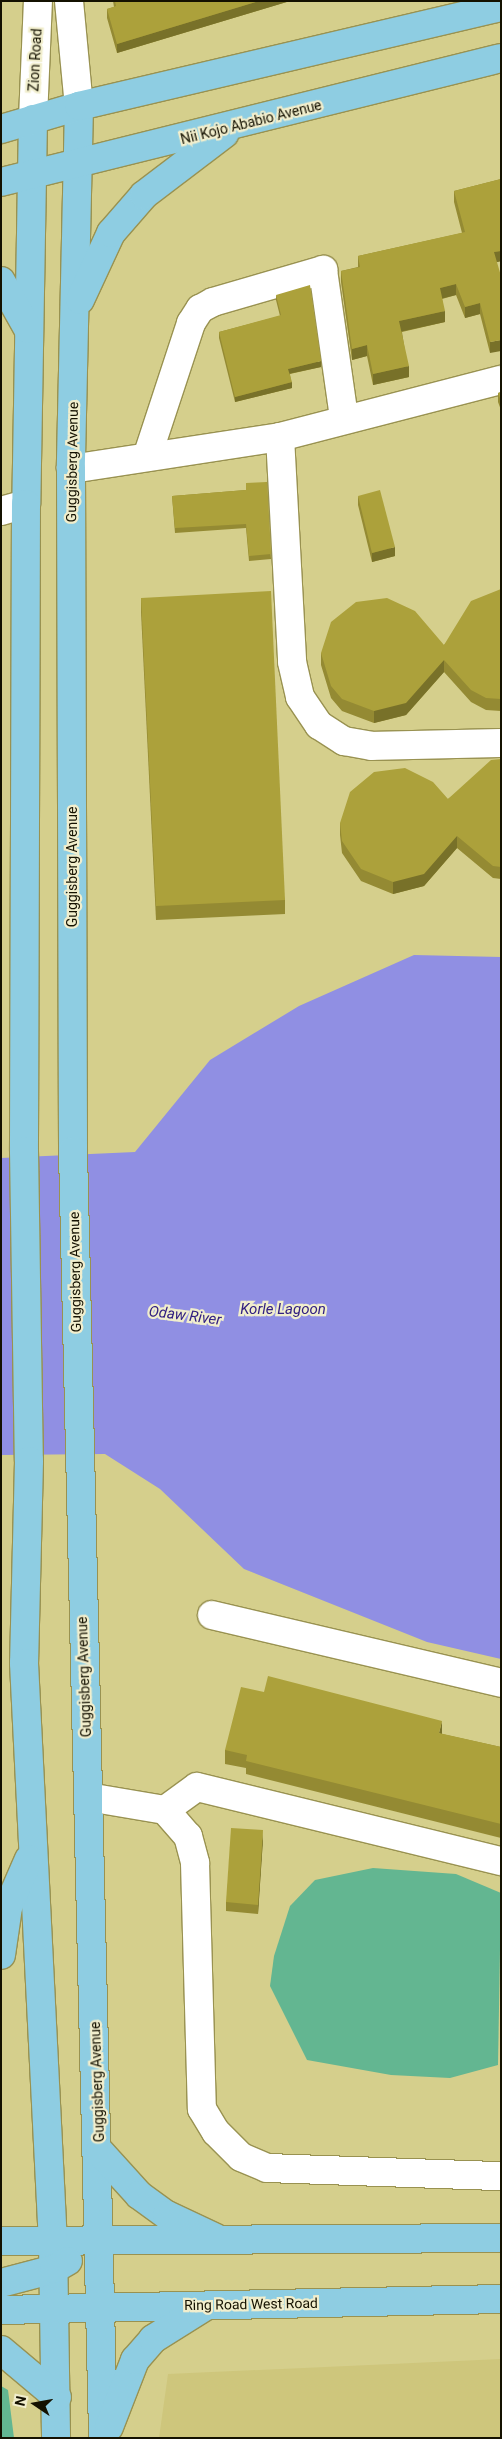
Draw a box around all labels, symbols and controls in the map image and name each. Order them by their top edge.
street label: Zion Road [25,28,45,92]
street label: Nii Kojo Ababio Avenue [179,96,323,148]
street label: Guggisberg Avenue [63,402,81,522]
street label: Guggisberg Avenue [64,807,80,927]
street label: Guggisberg Avenue [66,1212,84,1332]
water label: Korle Lagoon [240,1301,326,1319]
water label: Odaw River [148,1303,222,1329]
street label: Guggisberg Avenue [74,1616,94,1738]
street label: Guggisberg Avenue [87,2021,107,2143]
street label: Ring Road West Road [184,2294,318,2314]
north arrow [10,2379,60,2429]
text: N [11,2394,29,2407]

